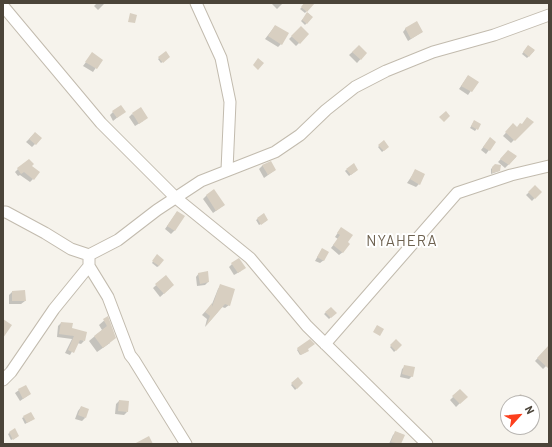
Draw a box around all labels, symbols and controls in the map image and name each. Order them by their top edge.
district label: NYAHERA [366,232,438,250]
north arrow [500,395,540,435]
text: N [523,404,538,416]

